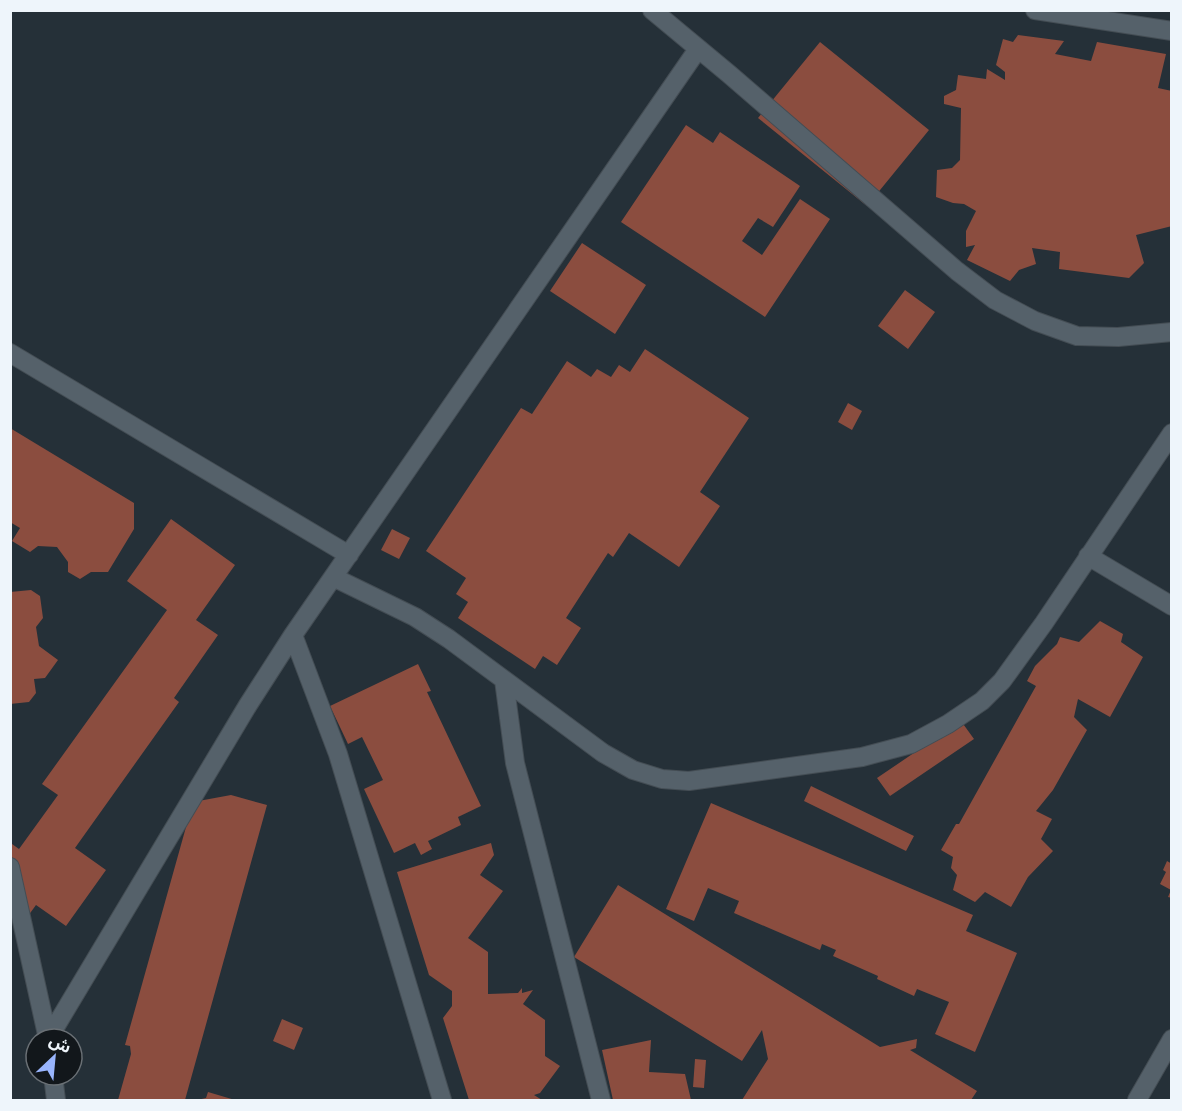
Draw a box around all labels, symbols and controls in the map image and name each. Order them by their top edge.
north arrow [24,1027,84,1087]
text: ش [46,1031,74,1057]

